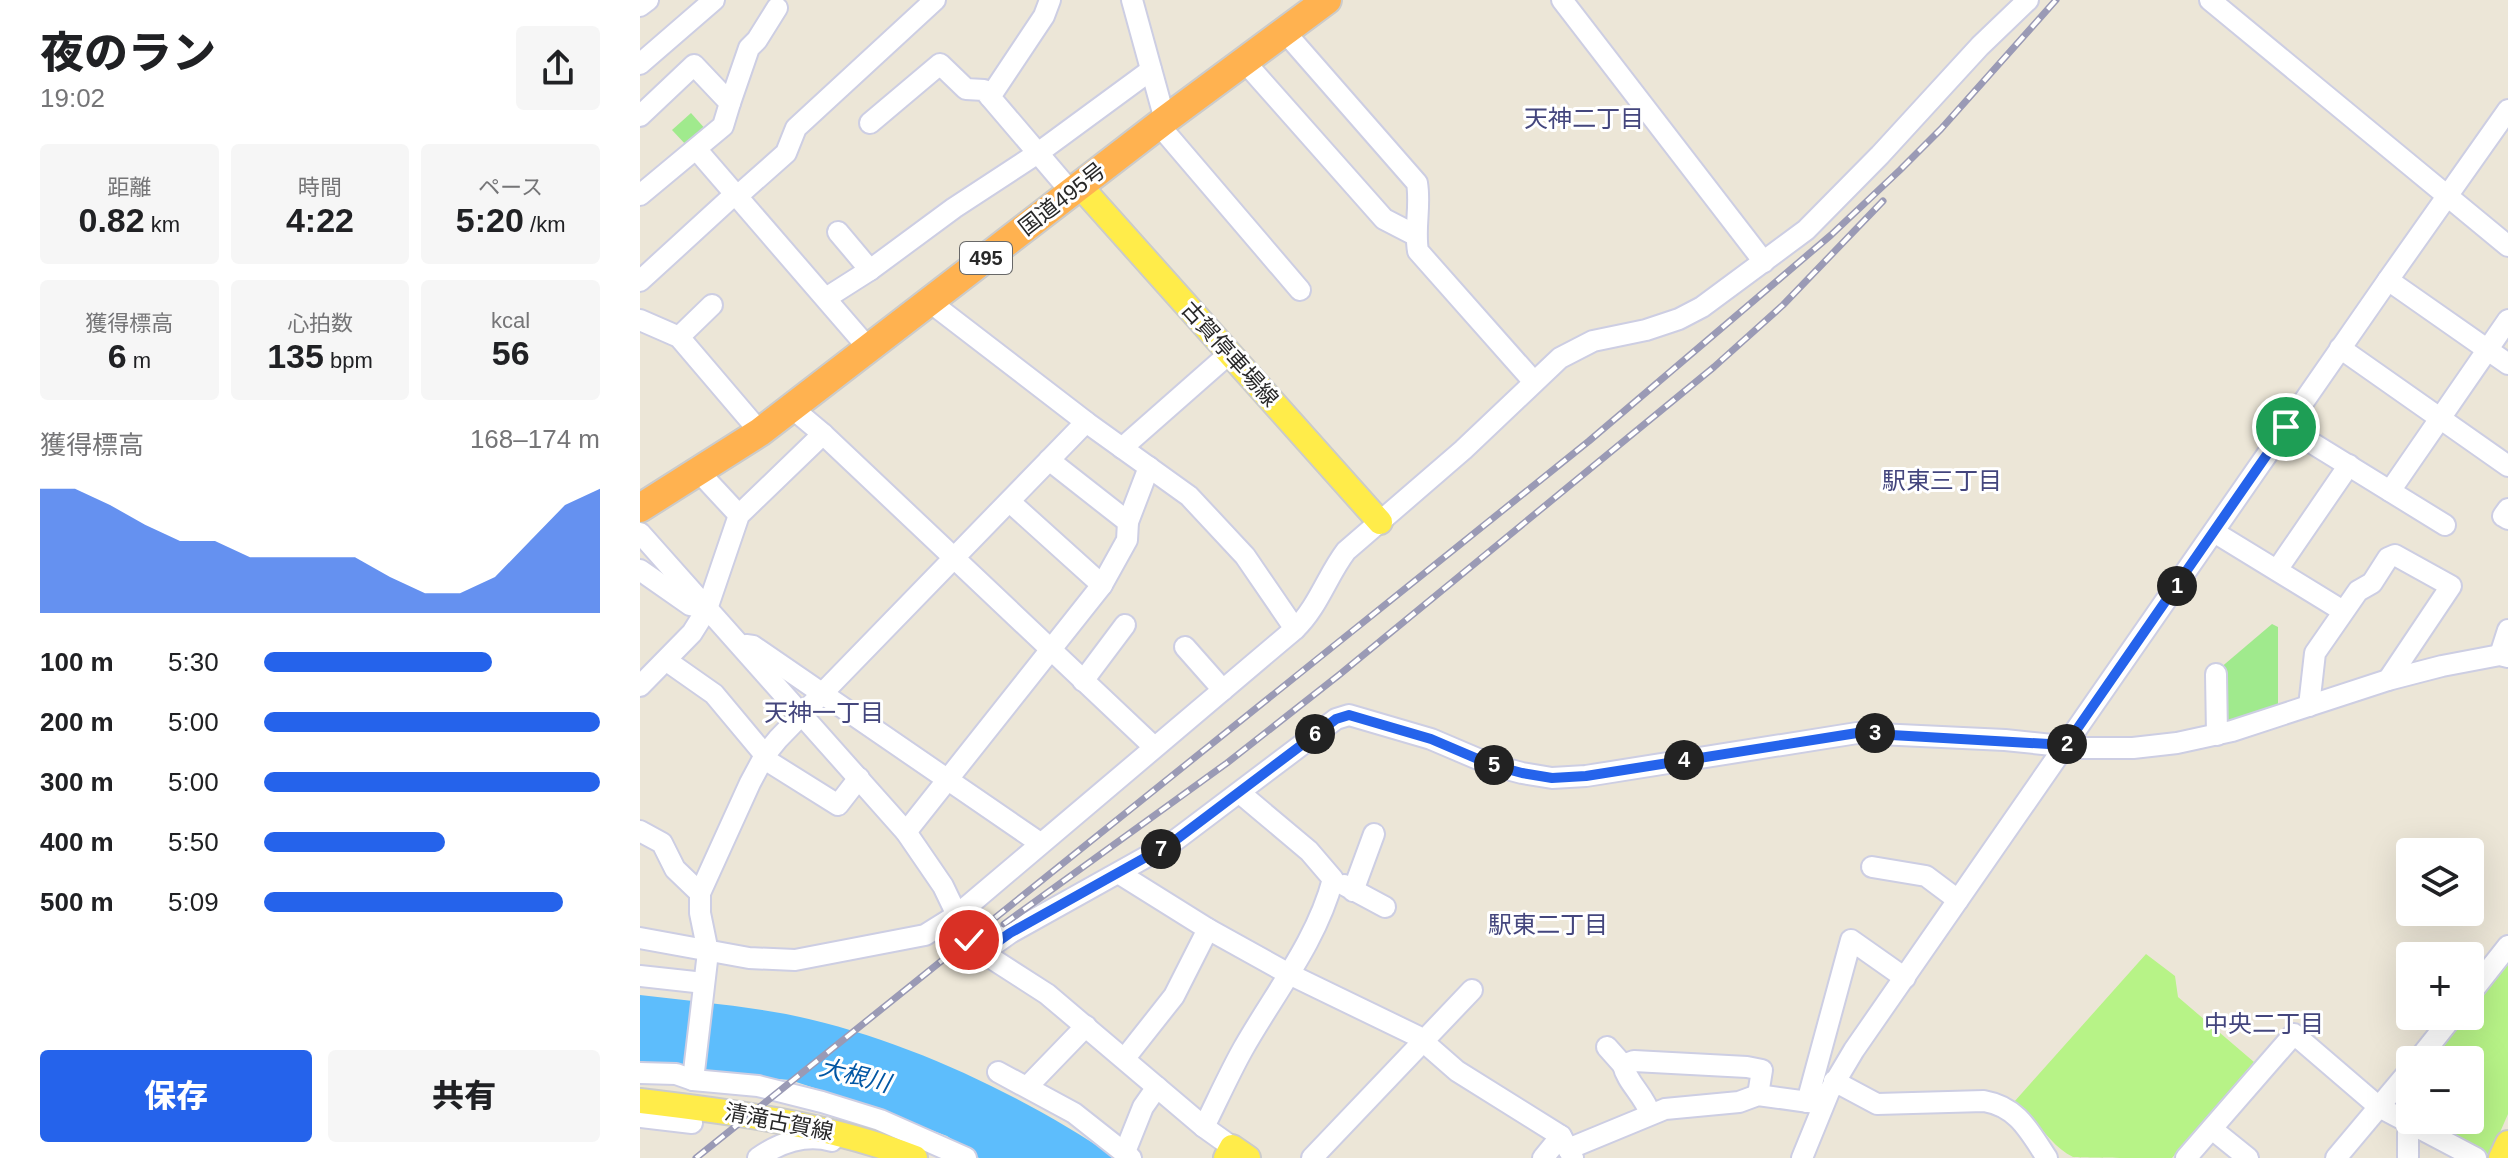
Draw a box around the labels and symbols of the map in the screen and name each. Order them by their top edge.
district label: 天神二丁目 [1524,105,1644,132]
street label: 国道495号 [1014,158,1110,240]
road number: 495 [960,242,1012,274]
street label: 古賀停車場線 [1177,297,1283,411]
pin [2252,393,2320,461]
district label: 駅東三丁目 [1882,467,2002,494]
pin: 1 [2157,566,2197,606]
district label: 天神一丁目 [764,699,884,726]
pin: 3 [1855,713,1895,753]
pin: 6 [1295,714,1335,754]
pin: 2 [2047,724,2087,764]
pin: 4 [1664,740,1704,780]
pin: 5 [1474,745,1514,785]
pin: 7 [1141,829,1181,869]
pin [935,906,1003,974]
district label: 駅東二丁目 [1488,911,1608,938]
district label: 中央二丁目 [2204,1010,2324,1037]
water label: 大根川 [817,1053,896,1098]
street label: 清滝古賀線 [723,1099,835,1145]

